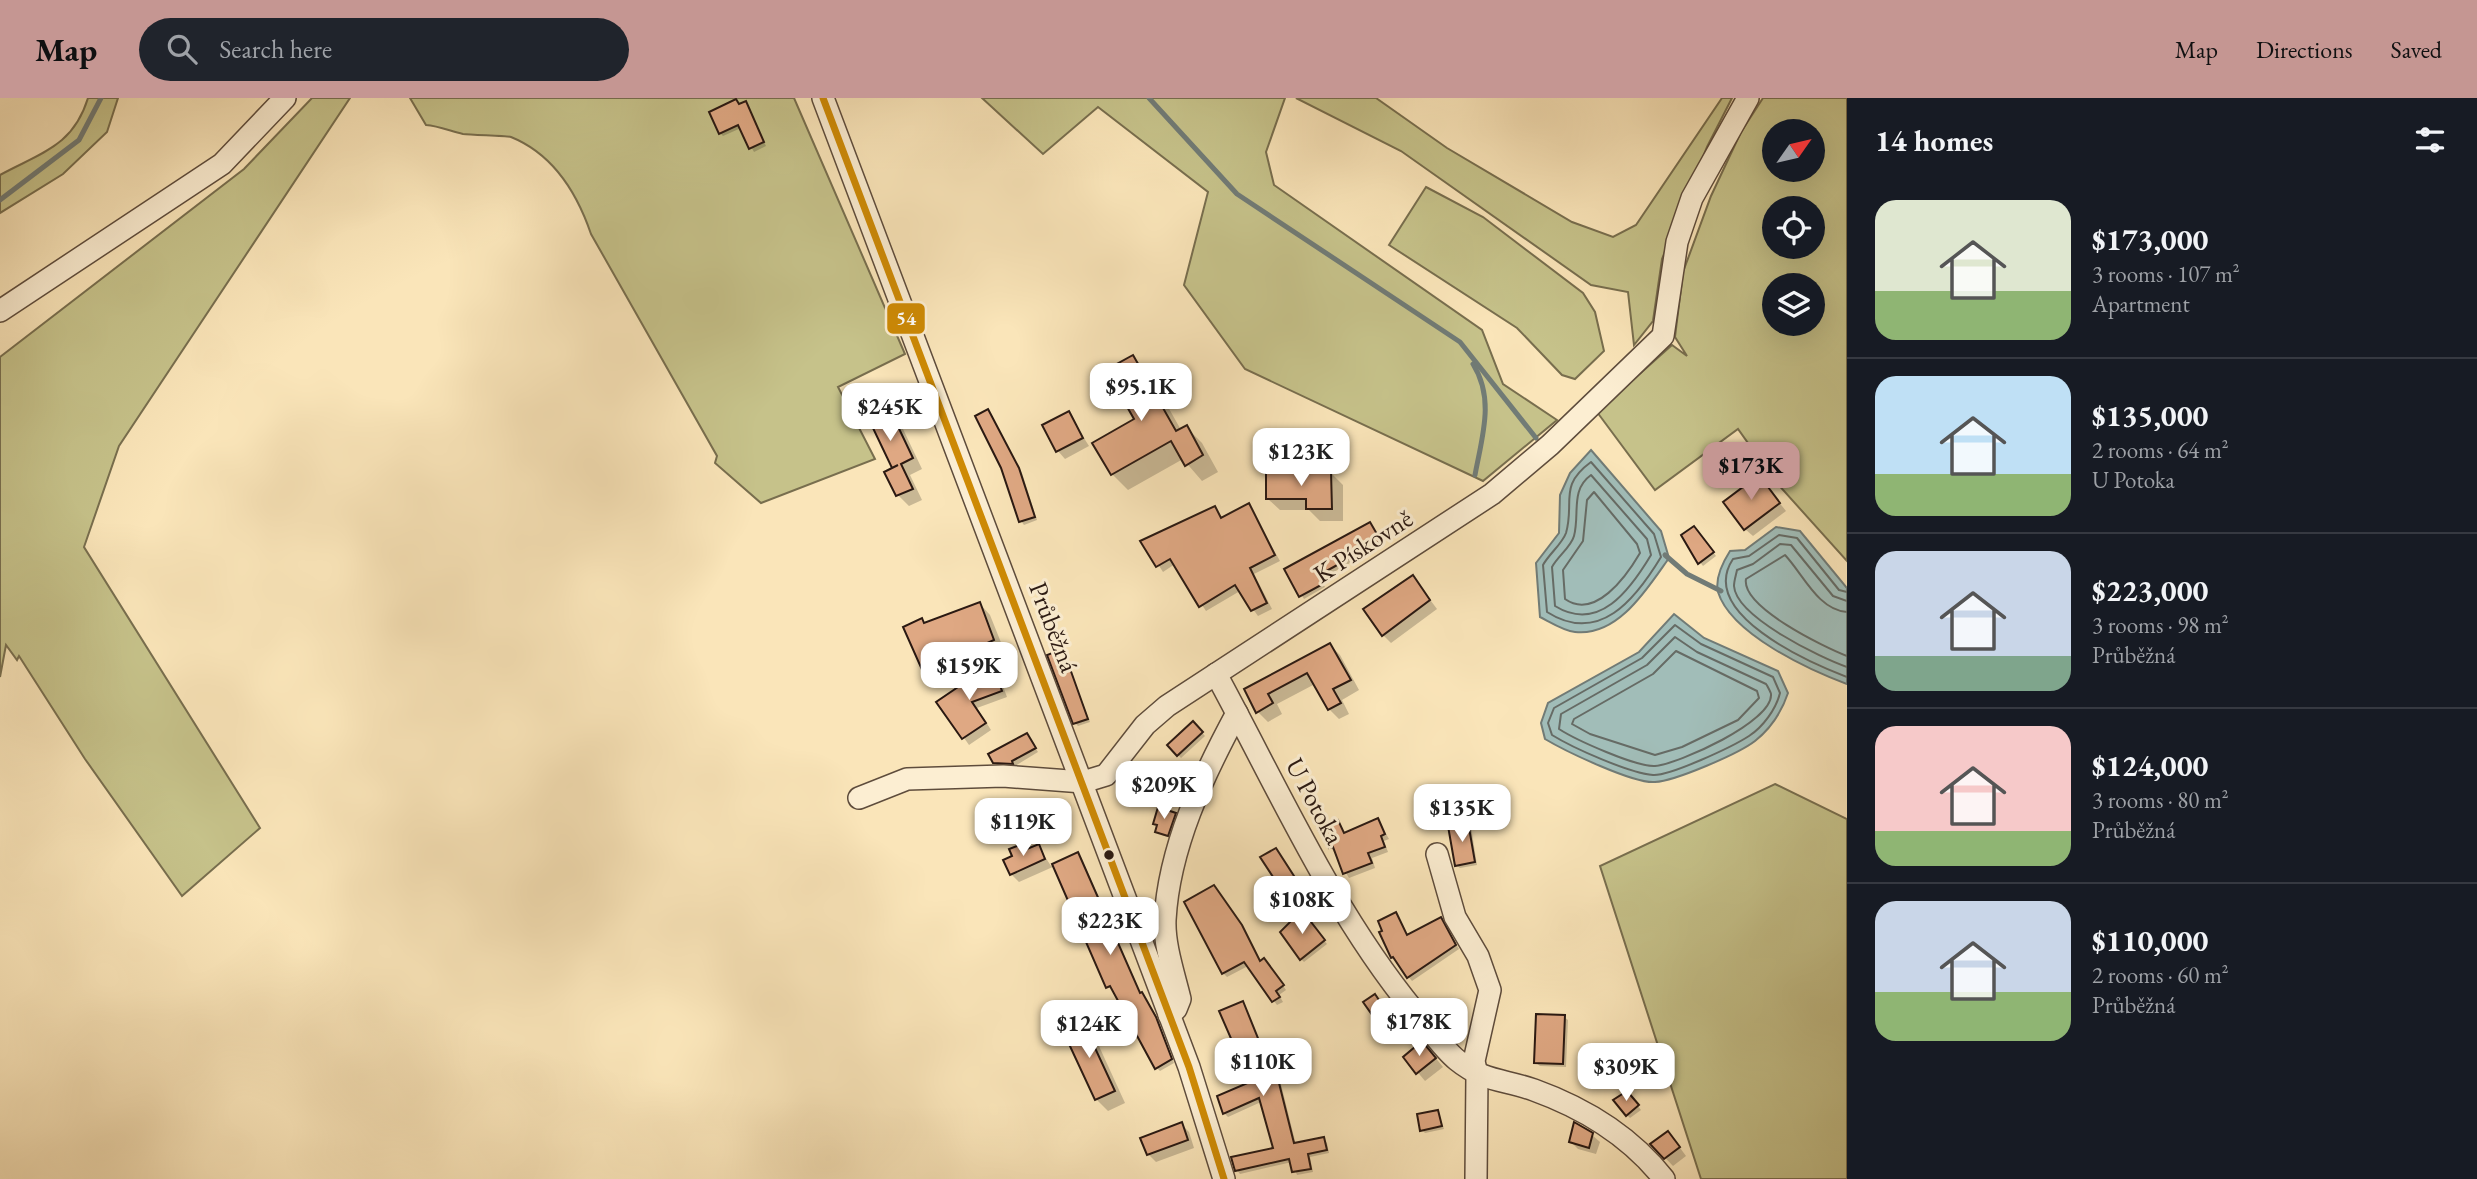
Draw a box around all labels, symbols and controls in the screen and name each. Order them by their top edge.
search box [139,18,629,81]
text: Map [35,28,97,71]
icon: search [163,30,201,68]
text: Search here [219,32,332,66]
text: Map [2175,34,2218,65]
text: Directions [2256,34,2353,65]
text: Saved [2391,34,2442,65]
north arrow [1762,119,1825,182]
map controls [1762,119,1825,336]
text: 14 homes [1875,121,1993,160]
icon: filters [2411,121,2449,159]
button: locate [1762,196,1825,259]
text: $173,000 [2092,220,2208,259]
icon: home [1931,228,2015,312]
text: 3 rooms · 107 m² [2092,259,2240,289]
button: layers [1762,273,1825,336]
text: Apartment [2092,289,2190,319]
line badge: 54 [886,302,926,335]
text: 54 [896,306,917,331]
pin: $95.1K [1084,364,1198,423]
text: $95.1K [1106,371,1176,401]
pin: $245K [841,384,939,443]
text: $245K [858,391,922,421]
text: $135,000 [2092,396,2208,435]
icon: home [1931,404,2015,488]
pin: $123K [1252,428,1350,488]
text: 2 rooms · 64 m² [2092,435,2229,465]
text: $123K [1269,436,1333,466]
pin: $173K [1702,442,1800,502]
text: $173K [1719,450,1783,480]
text: U Potoka [2092,465,2175,495]
street label: K Pískovně [1307,501,1419,591]
text: $223,000 [2092,571,2208,610]
street label: Průběžná [1021,577,1087,678]
icon: home [1931,579,2015,663]
text: 3 rooms · 98 m² [2092,610,2229,640]
text: Průběžná [2092,640,2175,670]
pin: $159K [920,642,1018,702]
text: $159K [937,650,1001,680]
text: $124,000 [2092,746,2208,785]
street label: U Potoka [1278,752,1352,851]
icon: home [1931,754,2015,838]
pin: $209K [1115,762,1213,821]
text: $209K [1132,769,1196,799]
pin: $135K [1413,784,1511,844]
text: 3 rooms · 80 m² [2092,785,2229,815]
text: $135K [1430,792,1494,822]
pin: $119K [974,798,1072,858]
text: $119K [991,806,1055,836]
text: Průběžná [2092,815,2175,845]
unlabelled marker [1102,848,1116,862]
pin: $108K [1253,876,1351,936]
text: $108K [1270,884,1334,914]
pin: $223K [1061,898,1159,957]
text: $223K [1078,905,1142,935]
text: $110,000 [2092,921,2208,960]
icon: home [1931,929,2015,1013]
text: 2 rooms · 60 m² [2092,960,2229,990]
text: Průběžná [2092,990,2175,1020]
pin: $178K [1370,998,1468,1058]
pin: $124K [1040,1000,1138,1060]
text: $178K [1387,1006,1451,1036]
text: $124K [1057,1008,1121,1038]
pin: $110K [1214,1038,1312,1098]
pin: $309K [1577,1044,1675,1103]
text: $110K [1231,1046,1295,1076]
text: $309K [1594,1051,1658,1081]

